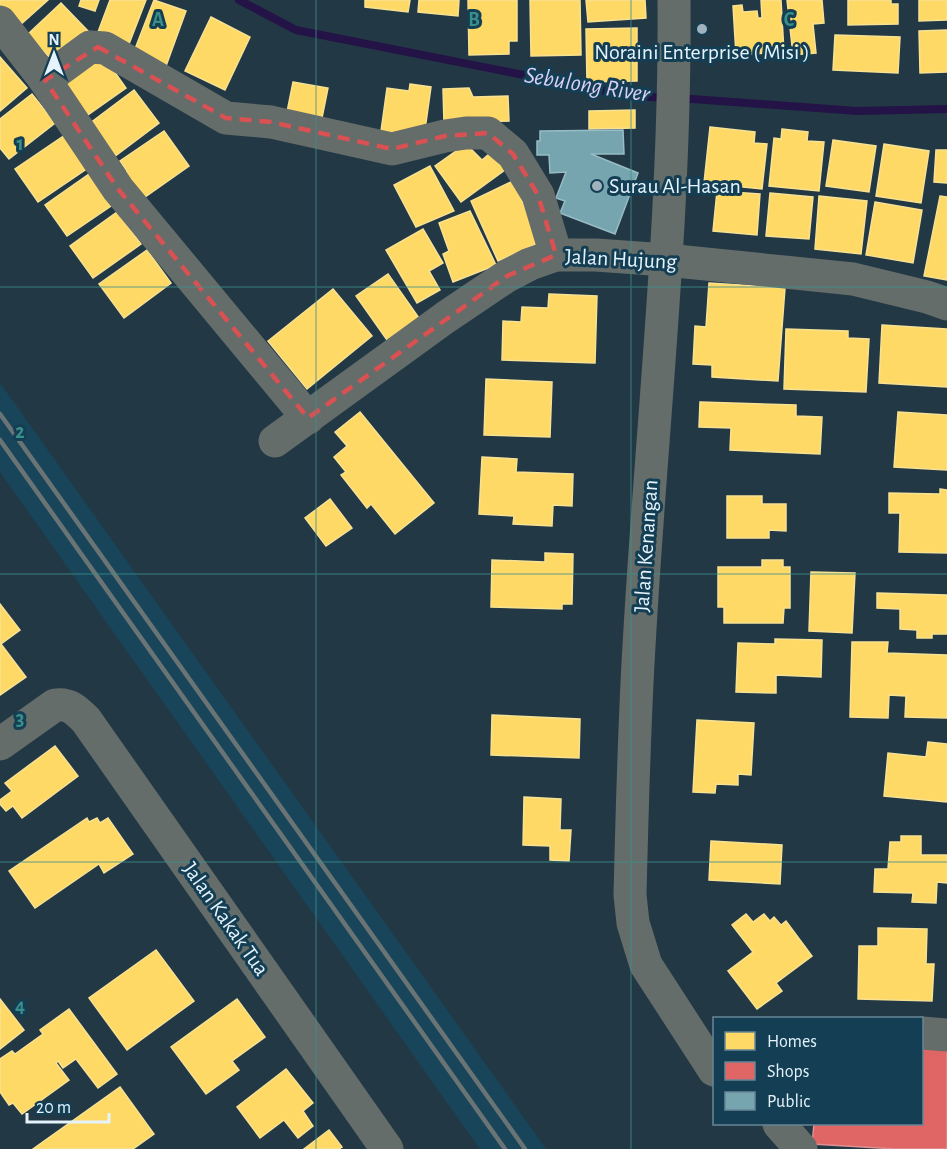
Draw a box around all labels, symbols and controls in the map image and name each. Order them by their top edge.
text: A [152,10,164,30]
text: B [468,10,480,30]
text: C [784,10,795,30]
marker: Noraini Enterprise ( Misi ) [695,22,709,36]
north arrow [24,24,84,84]
text: N [48,32,60,48]
place label: Noraini Enterprise ( Misi ) [594,41,810,63]
water label: Sebulong River [523,63,653,107]
text: 1 [16,134,24,154]
place label: Surau Al-Hasan [609,175,741,197]
marker: Surau Al-Hasan [590,179,604,193]
street label: Jalan Hujung [565,245,678,273]
text: 2 [15,422,25,442]
street label: Jalan Kenangan [630,479,662,613]
text: 3 [16,709,24,729]
street label: Jalan Kakak Tua [179,858,273,980]
text: 4 [15,996,25,1016]
legend [713,1017,923,1125]
text: Homes [767,1033,817,1051]
text: Shops [767,1063,809,1081]
scale bar [27,1086,110,1124]
text: Public [767,1093,810,1111]
text: 20 m [36,1099,71,1117]

